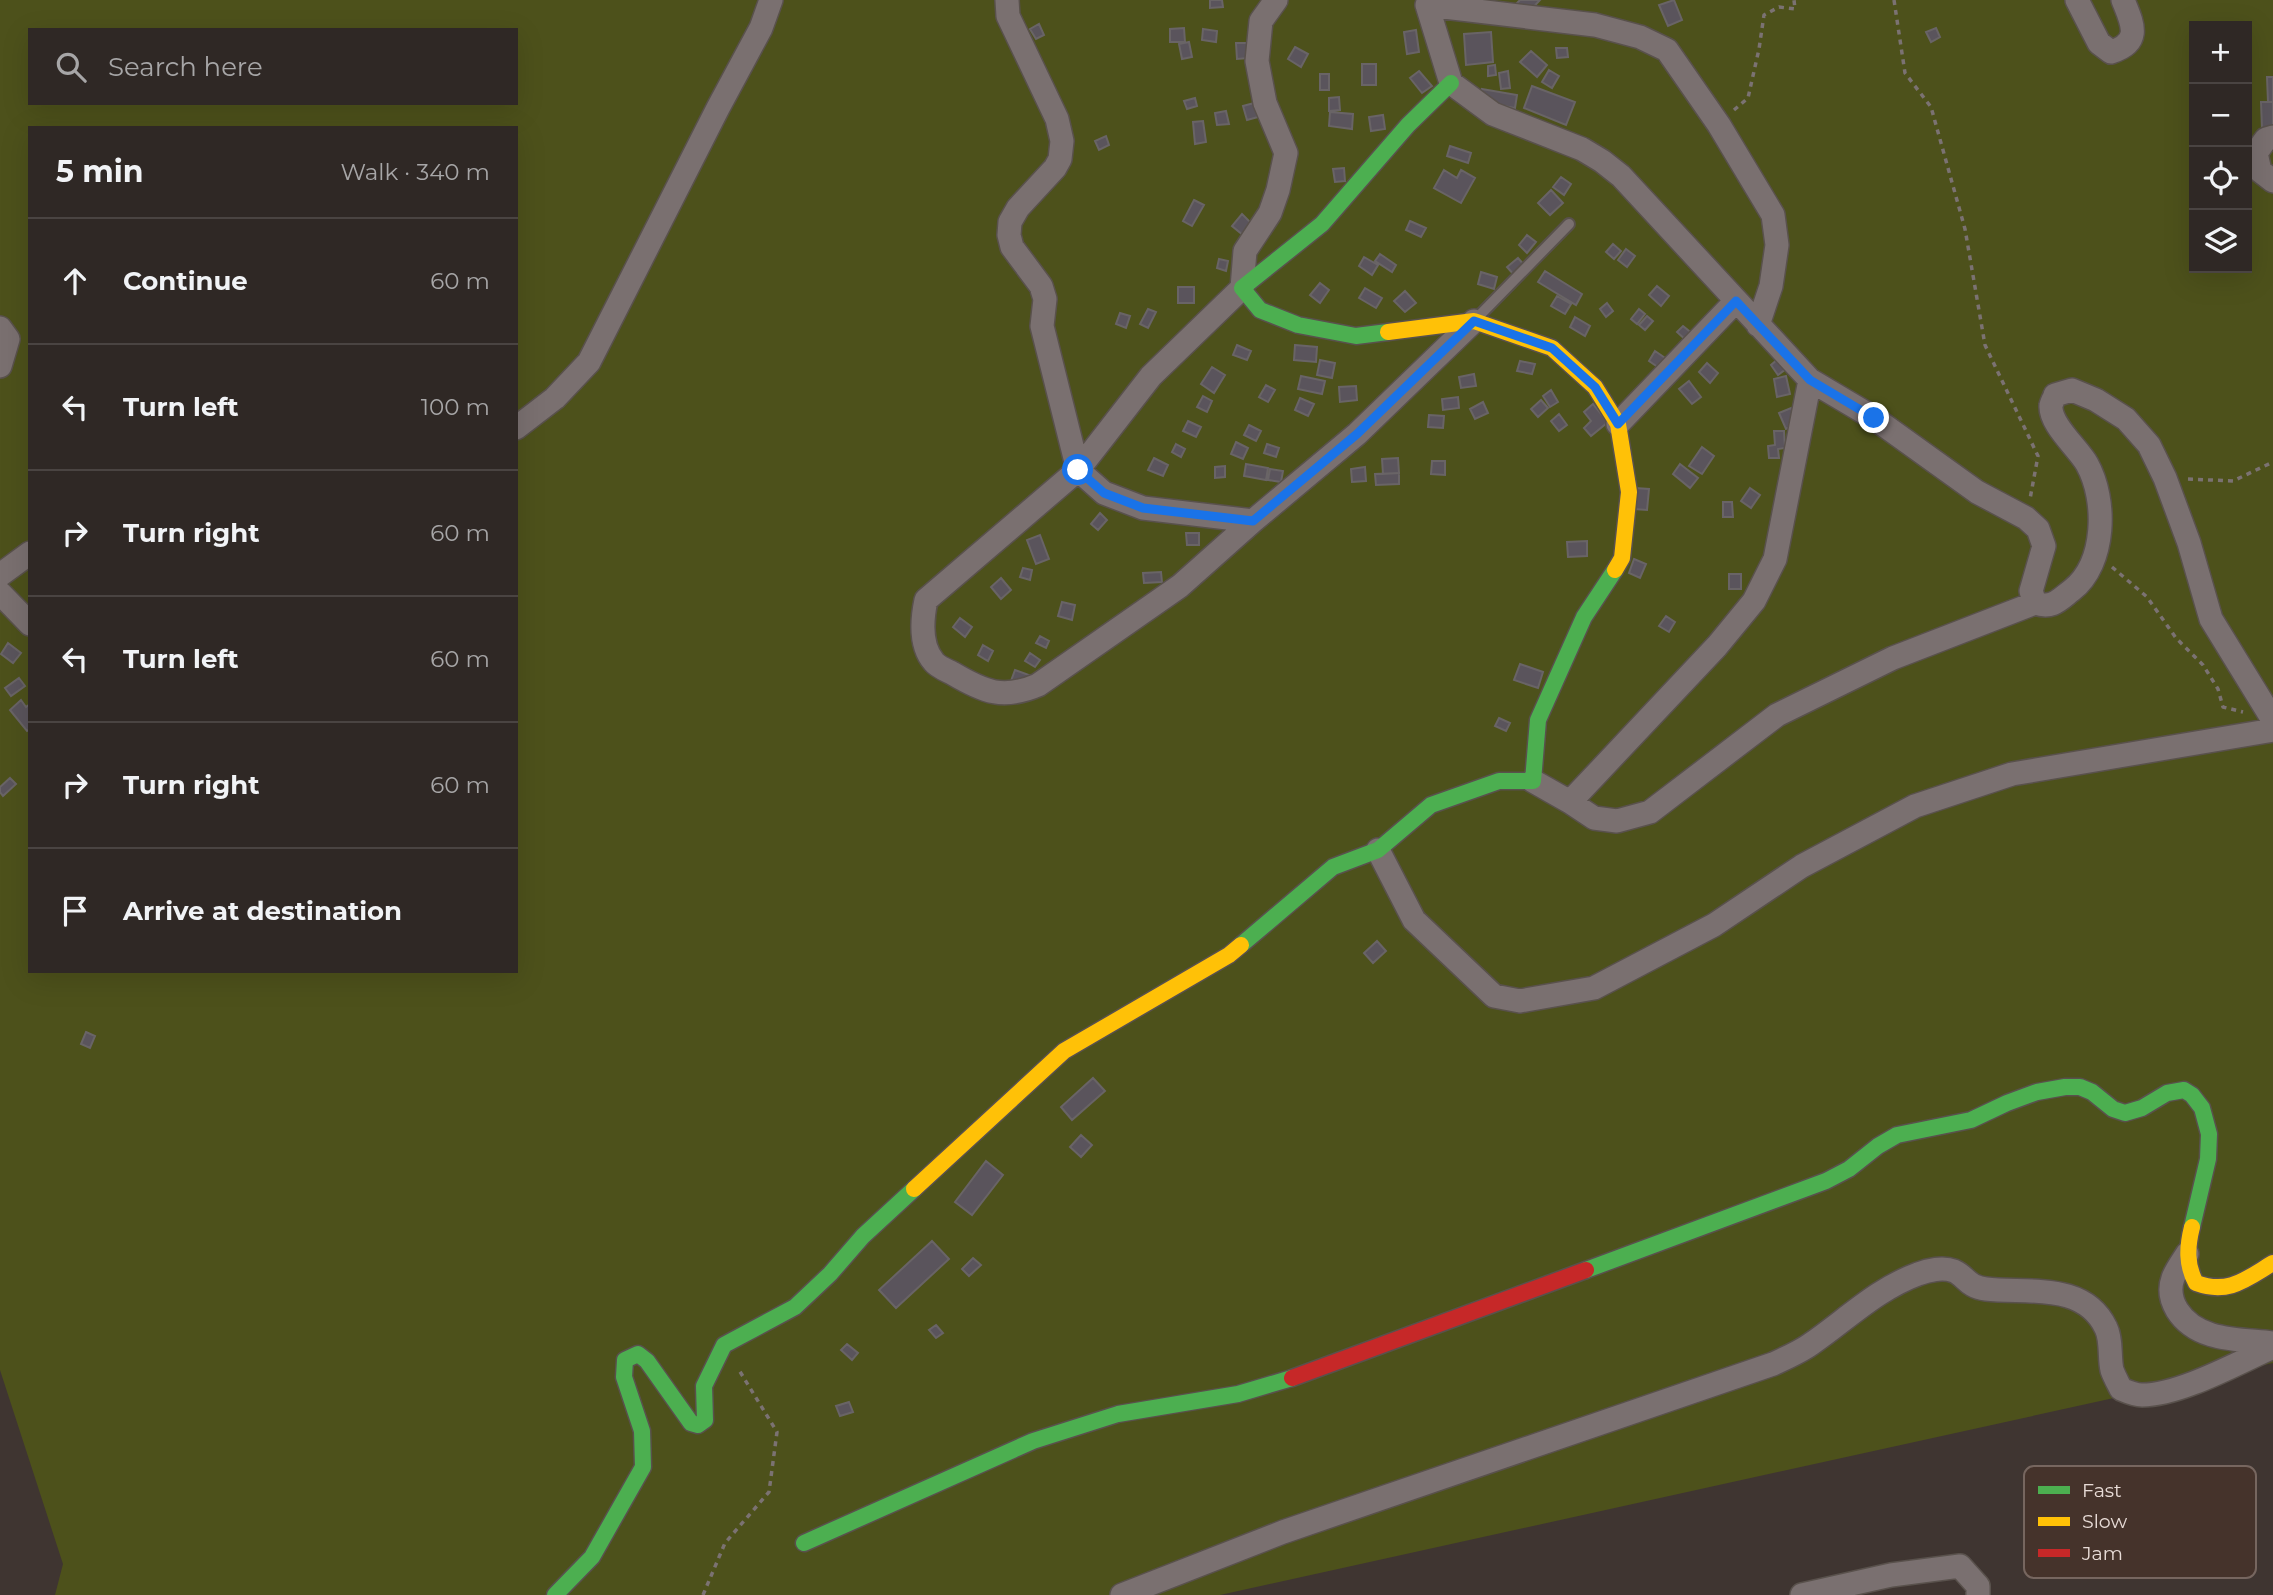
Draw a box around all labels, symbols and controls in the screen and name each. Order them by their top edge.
map controls [2189,21,2252,273]
button: + [2189,21,2252,84]
search box [28,28,518,105]
icon: search [52,48,90,86]
text: Search here [108,51,263,83]
button: − [2189,84,2252,147]
button: locate [2189,147,2252,210]
text: 5 min [56,153,144,190]
text: Walk · 340 m [341,158,490,186]
button: layers [2189,210,2252,273]
icon: ahead [56,262,94,300]
text: Continue [123,265,248,297]
text: 60 m [430,267,490,295]
icon: left [56,388,94,426]
text: Turn left [123,391,239,423]
text: 100 m [421,393,490,421]
route end [1858,402,1889,433]
route start [1062,454,1093,485]
icon: right [56,514,94,552]
text: Turn right [123,517,259,549]
text: 60 m [430,519,490,547]
icon: left [56,640,94,678]
text: Turn left [123,643,239,675]
text: 60 m [430,645,490,673]
icon: right [56,766,94,804]
text: Turn right [123,769,259,801]
text: 60 m [430,771,490,799]
icon: arrive [56,892,94,930]
text: Arrive at destination [123,895,402,927]
legend [2024,1466,2256,1578]
text: Fast [2082,1479,2122,1502]
text: Slow [2082,1510,2127,1533]
text: Jam [2081,1542,2123,1565]

